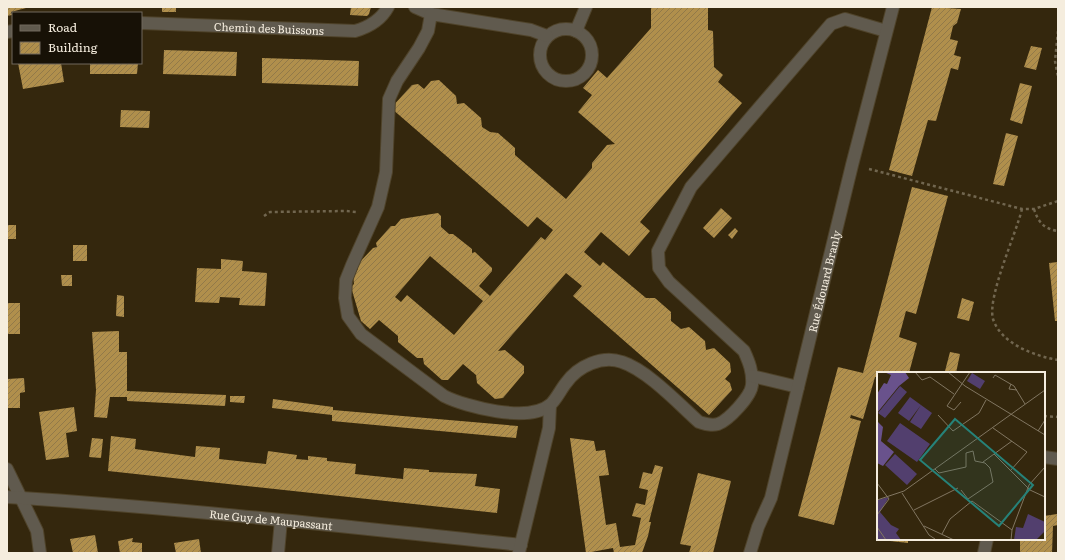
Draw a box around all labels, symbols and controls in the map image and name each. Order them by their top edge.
legend [12,12,142,64]
text: Road [48,18,78,36]
street label: Chemin des Buissons [214,18,324,38]
text: Building [48,38,98,56]
street label: Rue Édouard Branly [804,228,844,334]
inset map [877,372,1045,540]
street label: Rue Guy de Maupassant [209,505,334,533]

